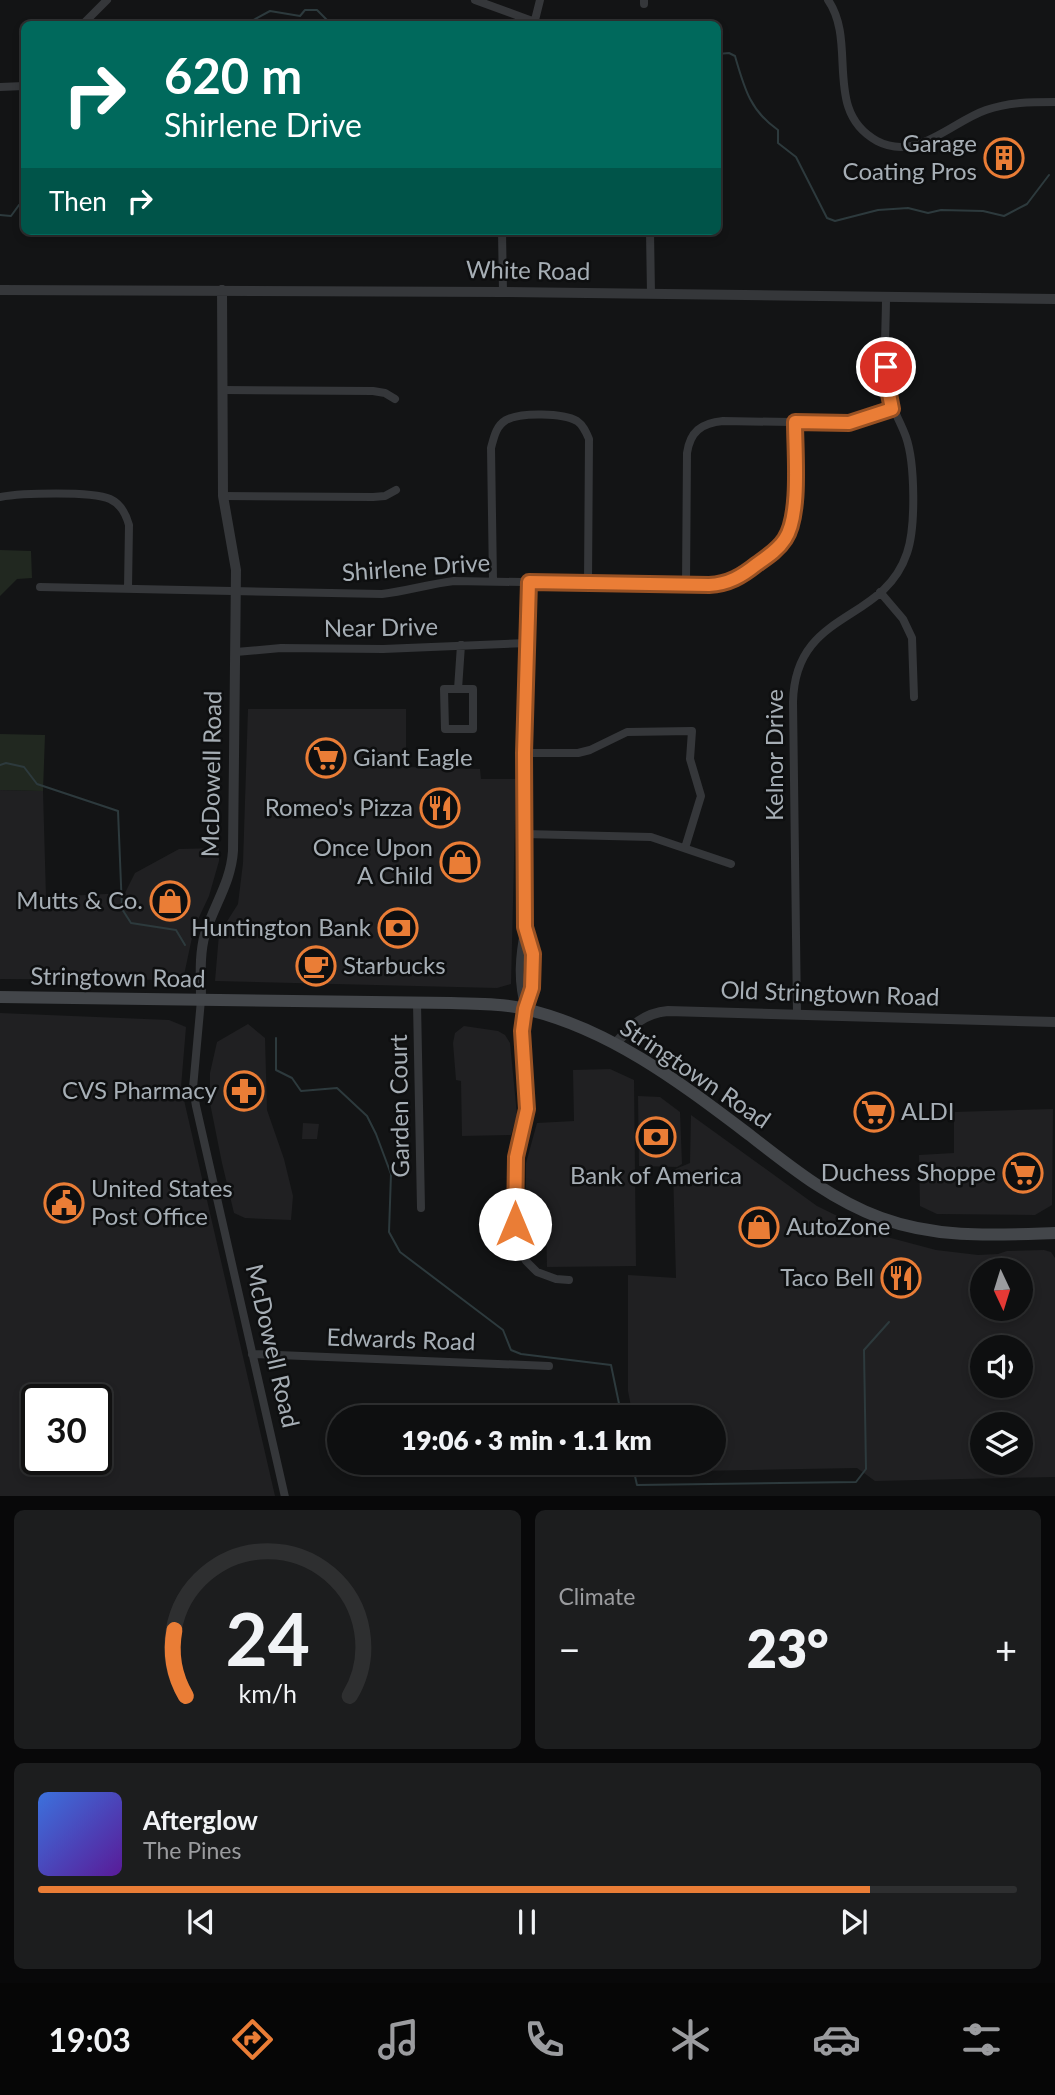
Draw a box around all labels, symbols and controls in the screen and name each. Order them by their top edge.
text: 620 m [164,46,302,104]
icon: right [49,49,140,140]
text: Shirlene Drive [164,105,362,144]
place label: Garage Coating Pros [843,128,977,185]
building icon: Garage Coating Pros [983,137,1025,179]
icon: right [121,182,159,220]
text: Then [49,185,107,217]
street label: White Road [466,254,591,285]
pin [856,337,916,397]
icon: arrive [867,348,905,386]
street label: Shirlene Drive [341,547,491,586]
street label: Near Drive [324,611,438,642]
street label: Kelnor Drive [759,689,788,821]
street label: McDowell Road [195,690,226,858]
supermarket icon: Giant Eagle [305,737,347,779]
place label: Giant Eagle [353,742,473,771]
restaurant icon: Romeo's Pizza [419,787,461,829]
place label: Romeo's Pizza [265,792,413,821]
place label: Once Upon A Child [313,832,433,889]
shop icon: Once Upon A Child [439,841,481,883]
shop icon: Mutts & Co. [149,880,191,922]
place label: Mutts & Co. [16,885,143,914]
bank icon: Huntington Bank [377,907,419,949]
place label: Huntington Bank [191,912,372,941]
cafe icon: Starbucks [295,945,337,987]
place label: Starbucks [343,950,446,979]
street label: Stringtown Road [30,960,206,993]
street label: Old Stringtown Road [720,974,940,1011]
street label: Stringtown Road [615,1012,777,1134]
street label: Garden Court [383,1034,414,1178]
pharmacy icon: CVS Pharmacy [223,1070,265,1112]
place label: CVS Pharmacy [62,1075,218,1104]
supermarket icon: ALDI [853,1091,895,1133]
place label: ALDI [901,1096,955,1125]
bank icon: Bank of America [635,1116,677,1158]
supermarket icon: Duchess Shoppe [1002,1152,1044,1194]
place label: Duchess Shoppe [821,1157,996,1186]
place label: Bank of America [570,1160,742,1189]
place label: United States Post Office [91,1173,233,1230]
public building icon: United States Post Office [43,1182,85,1224]
position arrow [478,1187,552,1261]
shop icon: AutoZone [738,1206,780,1248]
place label: AutoZone [786,1211,890,1240]
restaurant icon: Taco Bell [880,1257,922,1299]
north arrow [970,1258,1032,1321]
map controls [970,1258,1033,1475]
street label: McDowell Road [241,1261,306,1430]
place label: Taco Bell [780,1262,874,1291]
street label: Edwards Road [326,1321,476,1356]
button: sound [970,1335,1033,1398]
speed limit sign: 30 [21,1384,112,1475]
button: layers [970,1412,1033,1475]
text: 19:06 · 3 min · 1.1 km [401,1424,652,1456]
text: Climate [559,1582,635,1610]
text: 24 [225,1594,309,1682]
text: 23° [747,1617,829,1679]
text: − [559,1626,581,1672]
text: + [995,1626,1017,1672]
text: km/h [238,1677,297,1707]
text: Afterglow [143,1804,258,1836]
text: The Pines [143,1836,241,1864]
icon: previous [182,1903,220,1941]
icon: pause [508,1903,546,1941]
icon: next [835,1903,873,1941]
icon: directions [228,2015,277,2064]
icon: music [374,2015,423,2064]
icon: phone [520,2015,569,2064]
icon: climate [666,2015,715,2064]
icon: car [812,2015,861,2064]
icon: filters [957,2015,1006,2064]
text: 19:03 [48,2020,131,2059]

